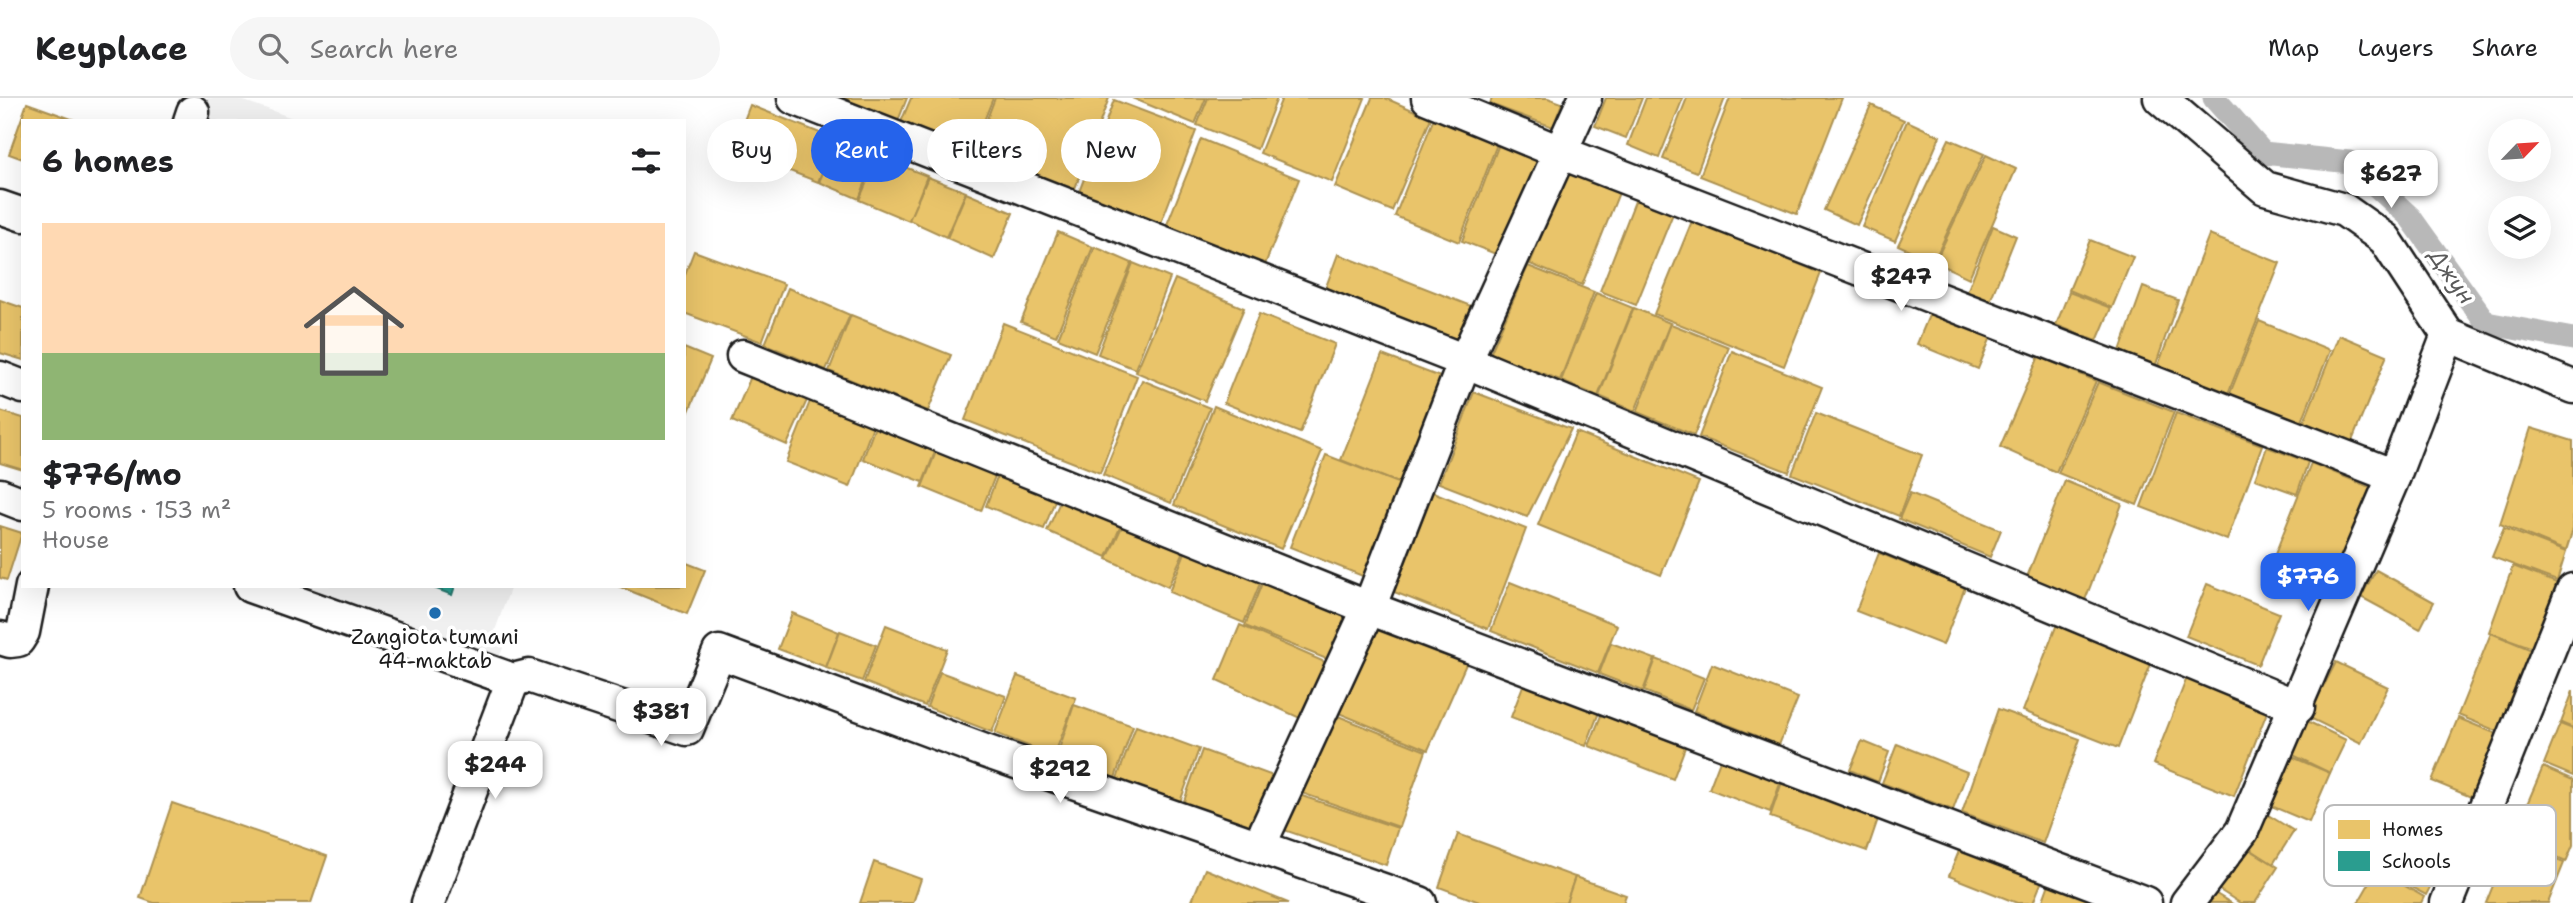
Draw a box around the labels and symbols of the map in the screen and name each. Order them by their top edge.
north arrow [2488,119,2552,182]
pin: $627 [2350,150,2432,210]
water label: Джун [2421,241,2482,310]
pin: $247 [1860,254,1942,313]
pin: $776 [2267,554,2349,613]
marker: Zangiota tumani 44-maktab [427,605,443,621]
place label: Zangiota tumani 44-maktab [351,623,519,675]
pin: $381 [620,688,702,748]
pin: $244 [454,742,536,801]
pin: $292 [1019,746,1101,805]
legend [2324,805,2556,886]
text: Homes [2382,817,2443,842]
text: Schools [2382,849,2451,874]

